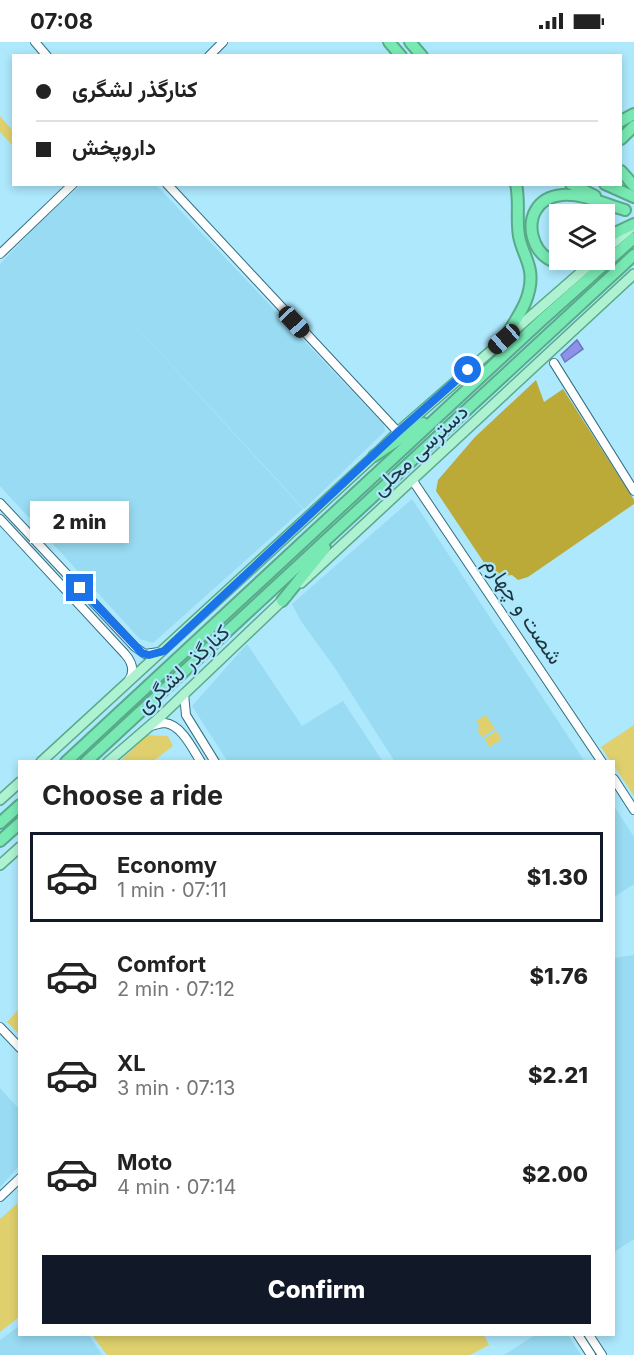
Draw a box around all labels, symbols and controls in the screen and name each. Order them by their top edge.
text: 07:08 [30,8,93,34]
text: کنارگذر لشگری [72,76,198,102]
text: داروپخش [72,134,156,160]
map controls [549,204,615,270]
button: layers [549,204,615,270]
car [275,303,313,341]
car [485,320,523,358]
route start [454,356,481,383]
street label: دسترسی محلی [366,399,474,501]
callout: 2 min [31,501,130,543]
text: 2 min [52,510,107,534]
street label: شصت و چهارم [477,553,568,670]
route end [66,574,93,601]
street label: کنارگذر لشگری [131,619,235,719]
text: Choose a ride [42,779,223,812]
icon: car [45,850,99,904]
text: Economy [117,852,217,878]
text: $1.30 [527,864,588,890]
text: 1 min · 07:11 [117,878,227,902]
icon: car [45,949,99,1003]
text: Comfort [117,951,206,977]
text: $1.76 [530,963,588,989]
text: 2 min · 07:12 [117,977,235,1001]
icon: car [45,1048,99,1102]
text: XL [117,1050,146,1076]
text: $2.21 [528,1062,588,1088]
text: 3 min · 07:13 [117,1076,235,1100]
icon: car [45,1147,99,1201]
text: Moto [117,1149,172,1175]
text: $2.00 [522,1161,588,1187]
text: 4 min · 07:14 [117,1175,236,1199]
button: Confirm [42,1255,591,1324]

